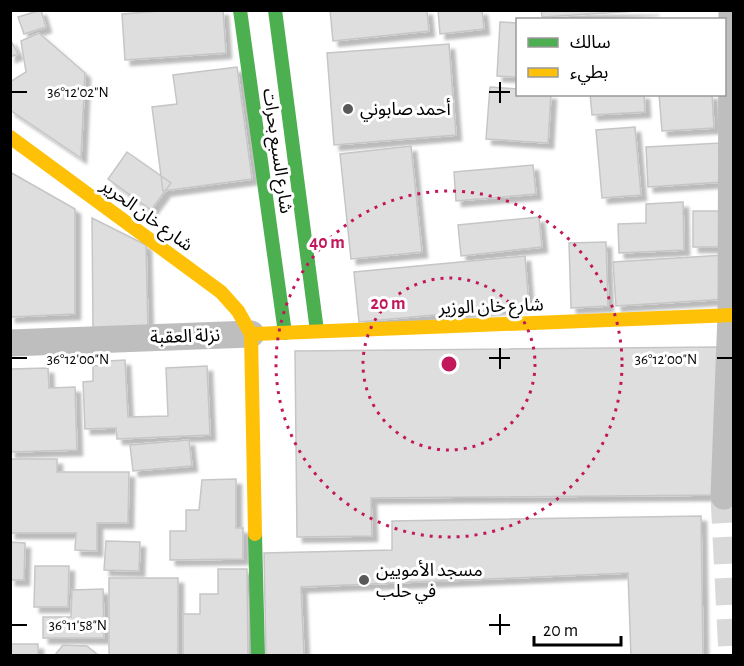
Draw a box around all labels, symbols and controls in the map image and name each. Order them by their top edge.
legend [516,18,726,96]
text: سالك [570,34,611,52]
text: بطيء [570,64,608,85]
text: 36°12'02"N [47,85,109,100]
street label: شارع السبع بحرات [255,87,295,215]
place label: أحمد صابوني [360,98,451,122]
marker: أحمد صابوني [341,102,355,116]
street label: شارع خان الحرير [94,176,196,258]
text: 40 m [309,234,345,252]
text: 20 m [370,295,406,313]
street label: شارع خان الوزير [437,296,544,322]
street label: نزلة العقبة [150,327,220,348]
text: 36°12'00"N [47,352,109,367]
text: 36°12'00"N [635,352,697,367]
centre of rings [439,354,459,374]
place label: مسجد الأمويين في حلب [376,560,483,604]
marker: مسجد الأمويين في حلب [357,573,371,587]
scale bar [534,609,621,647]
text: 36°11'58"N [49,618,107,633]
text: 20 m [543,622,578,640]

